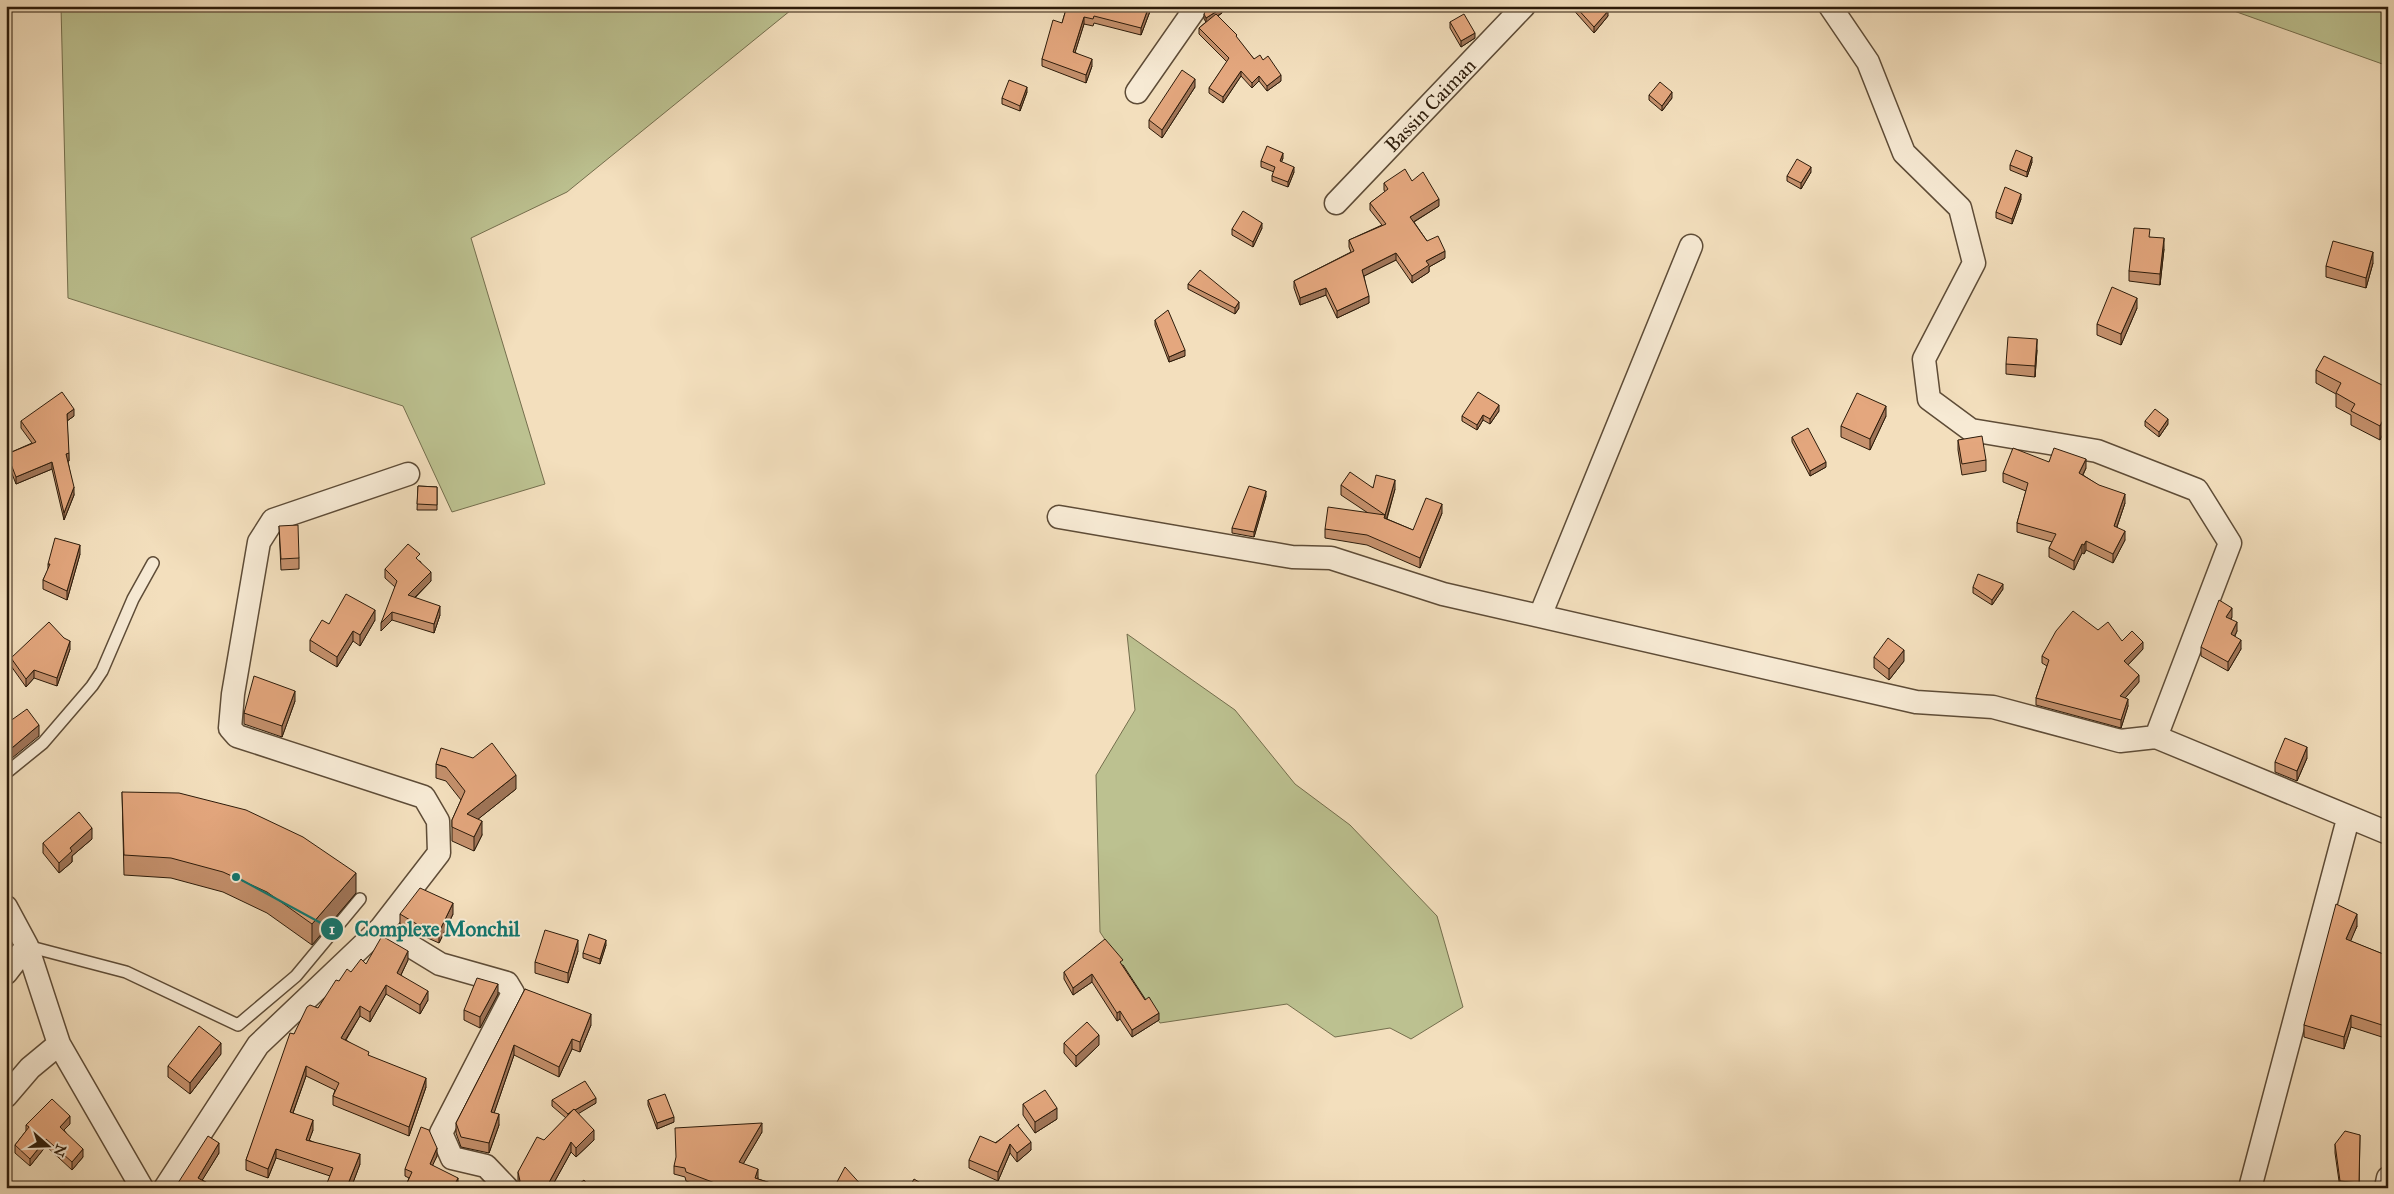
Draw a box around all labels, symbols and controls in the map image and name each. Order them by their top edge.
street label: Bassin Caiman [1379,53,1481,157]
callout: Complexe Monchil [319,911,529,947]
text: Complexe Monchil [354,916,521,942]
text: 1 [329,920,335,938]
north arrow [22,1122,72,1172]
text: N [50,1142,70,1159]

